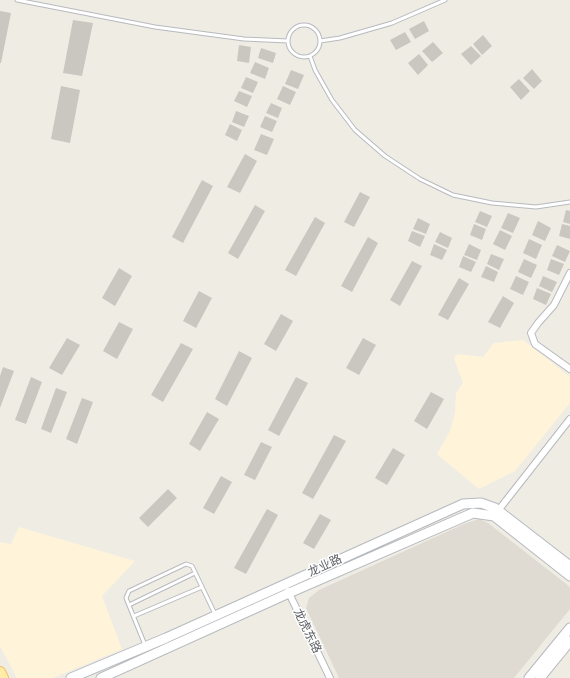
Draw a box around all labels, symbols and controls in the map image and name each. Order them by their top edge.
street label: 龙业路 [306,552,344,580]
street label: 龙虎东路 [290,606,324,656]

